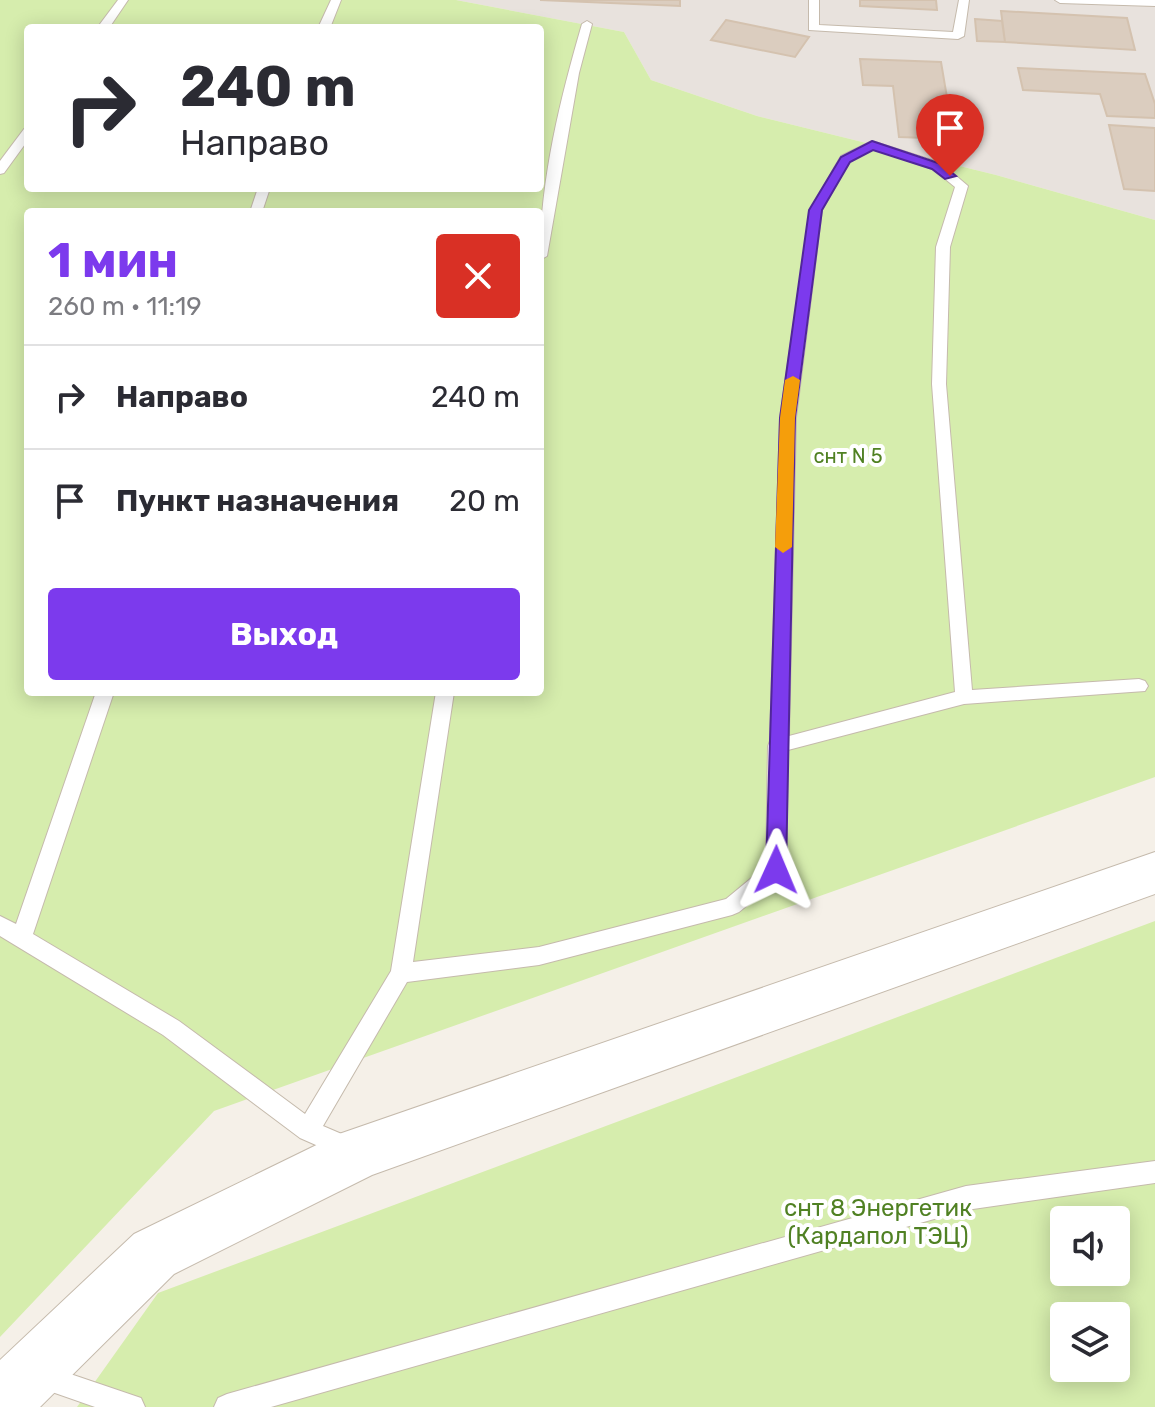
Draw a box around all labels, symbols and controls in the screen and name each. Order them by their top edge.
text: 240 m [180,54,356,120]
icon: right [48,56,152,160]
pin [916,94,984,176]
icon: arrive [928,106,972,150]
text: Направо [180,121,329,164]
text: 1 мин [48,232,178,289]
button: close [436,234,520,318]
text: 260 m · 11:19 [48,291,202,322]
icon: right [48,375,92,419]
text: Направо [116,379,248,415]
text: 240 m [431,379,520,415]
park label: снт N 5 [813,444,883,468]
icon: arrive [48,479,92,523]
text: Пункт назначения [116,483,399,519]
text: 20 m [449,483,520,519]
button: Выход [48,588,520,680]
position arrow [734,828,818,912]
park label: снт 8 Энергетик (Кардапол ТЭЦ) [784,1194,972,1250]
map controls [1050,1206,1130,1382]
button: sound [1050,1206,1130,1286]
button: layers [1050,1302,1130,1382]

